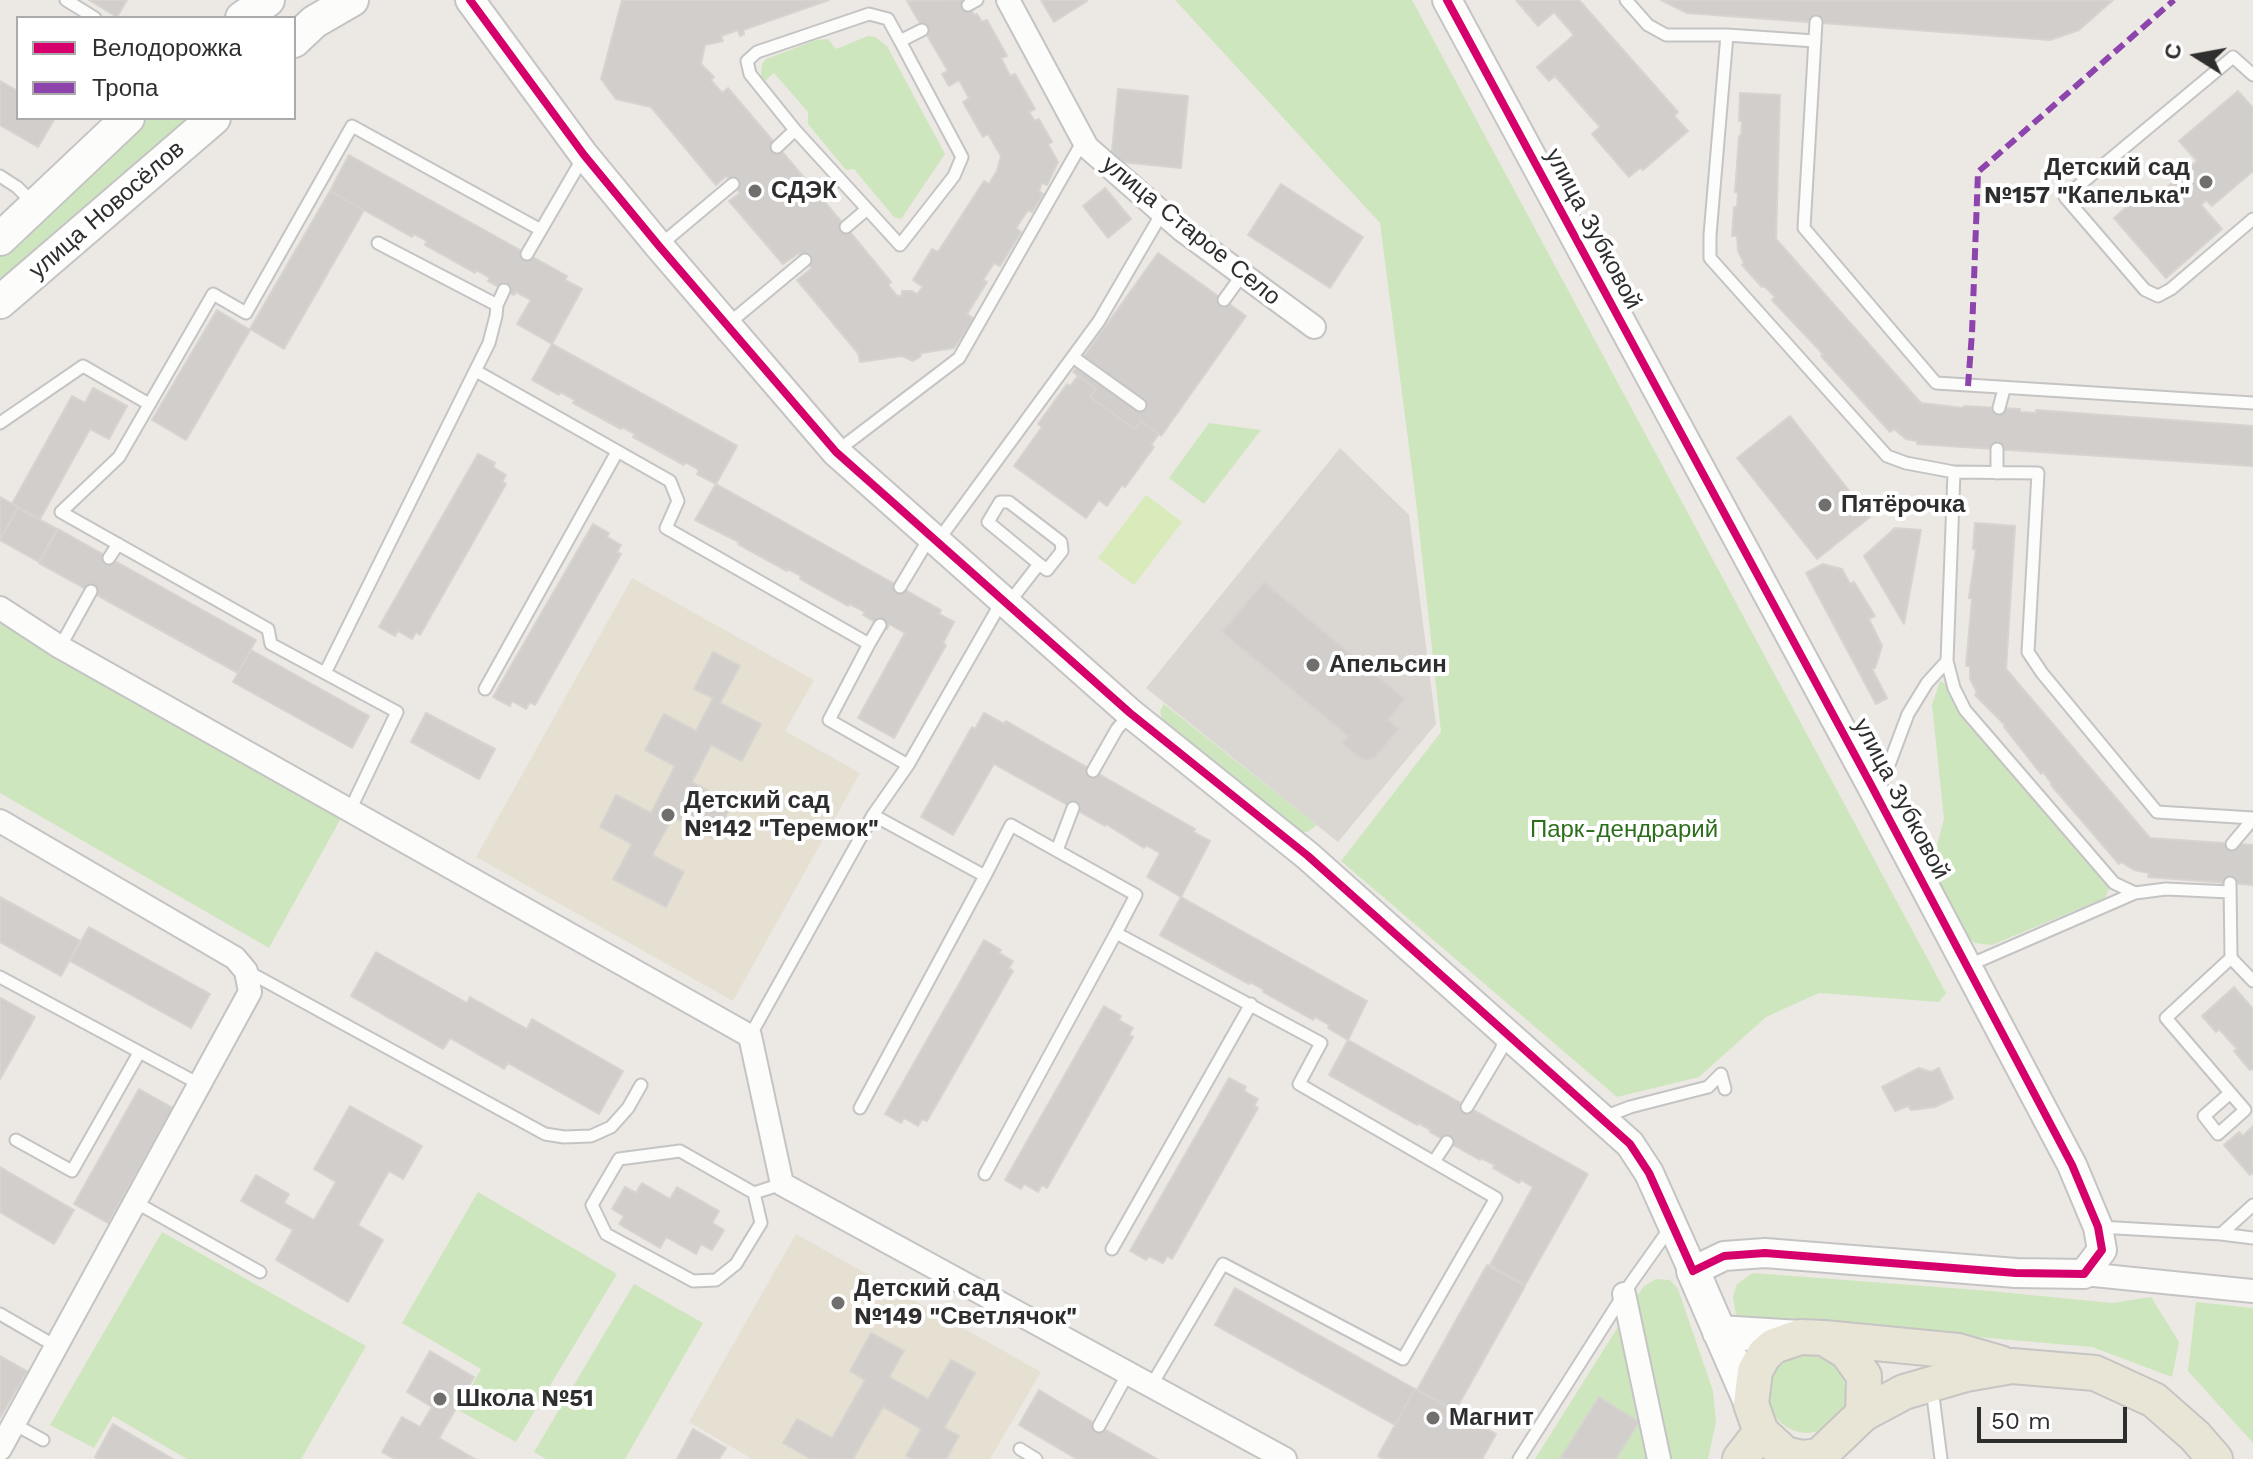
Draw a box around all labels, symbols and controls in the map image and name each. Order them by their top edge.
legend [16,16,296,120]
north arrow [2157,16,2237,96]
text: Велодорожка [92,34,242,62]
text: С [2159,41,2187,62]
text: Тропа [92,74,158,102]
street label: улица Новосёлов [23,135,191,285]
street label: улица Зубковой [1538,144,1648,314]
street label: улица Старое Село [1096,150,1286,312]
place label: Детский сад №157 "Капелька" [1984,154,2190,210]
marker: Детский сад №157 "Капелька" [2197,173,2215,191]
place label: СДЭК [771,177,837,205]
marker: СДЭК [746,182,764,200]
place label: Пятёрочка [1841,491,1965,519]
marker: Пятёрочка [1816,496,1834,514]
place label: Апельсин [1329,651,1447,679]
marker: Апельсин [1304,656,1322,674]
street label: улица Зубковой [1846,714,1956,884]
place label: Детский сад №142 "Теремок" [684,787,879,843]
marker: Детский сад №142 "Теремок" [659,806,677,824]
park label: Парк-дендрарий [1530,816,1718,844]
place label: Детский сад №149 "Светлячок" [854,1275,1077,1331]
marker: Детский сад №149 "Светлячок" [829,1294,847,1312]
place label: Школа №51 [456,1385,594,1413]
marker: Школа №51 [431,1390,449,1408]
scale bar [1981,1391,2131,1441]
place label: Магнит [1449,1404,1534,1432]
text: 50 m [1991,1407,2051,1435]
marker: Магнит [1424,1409,1442,1427]

